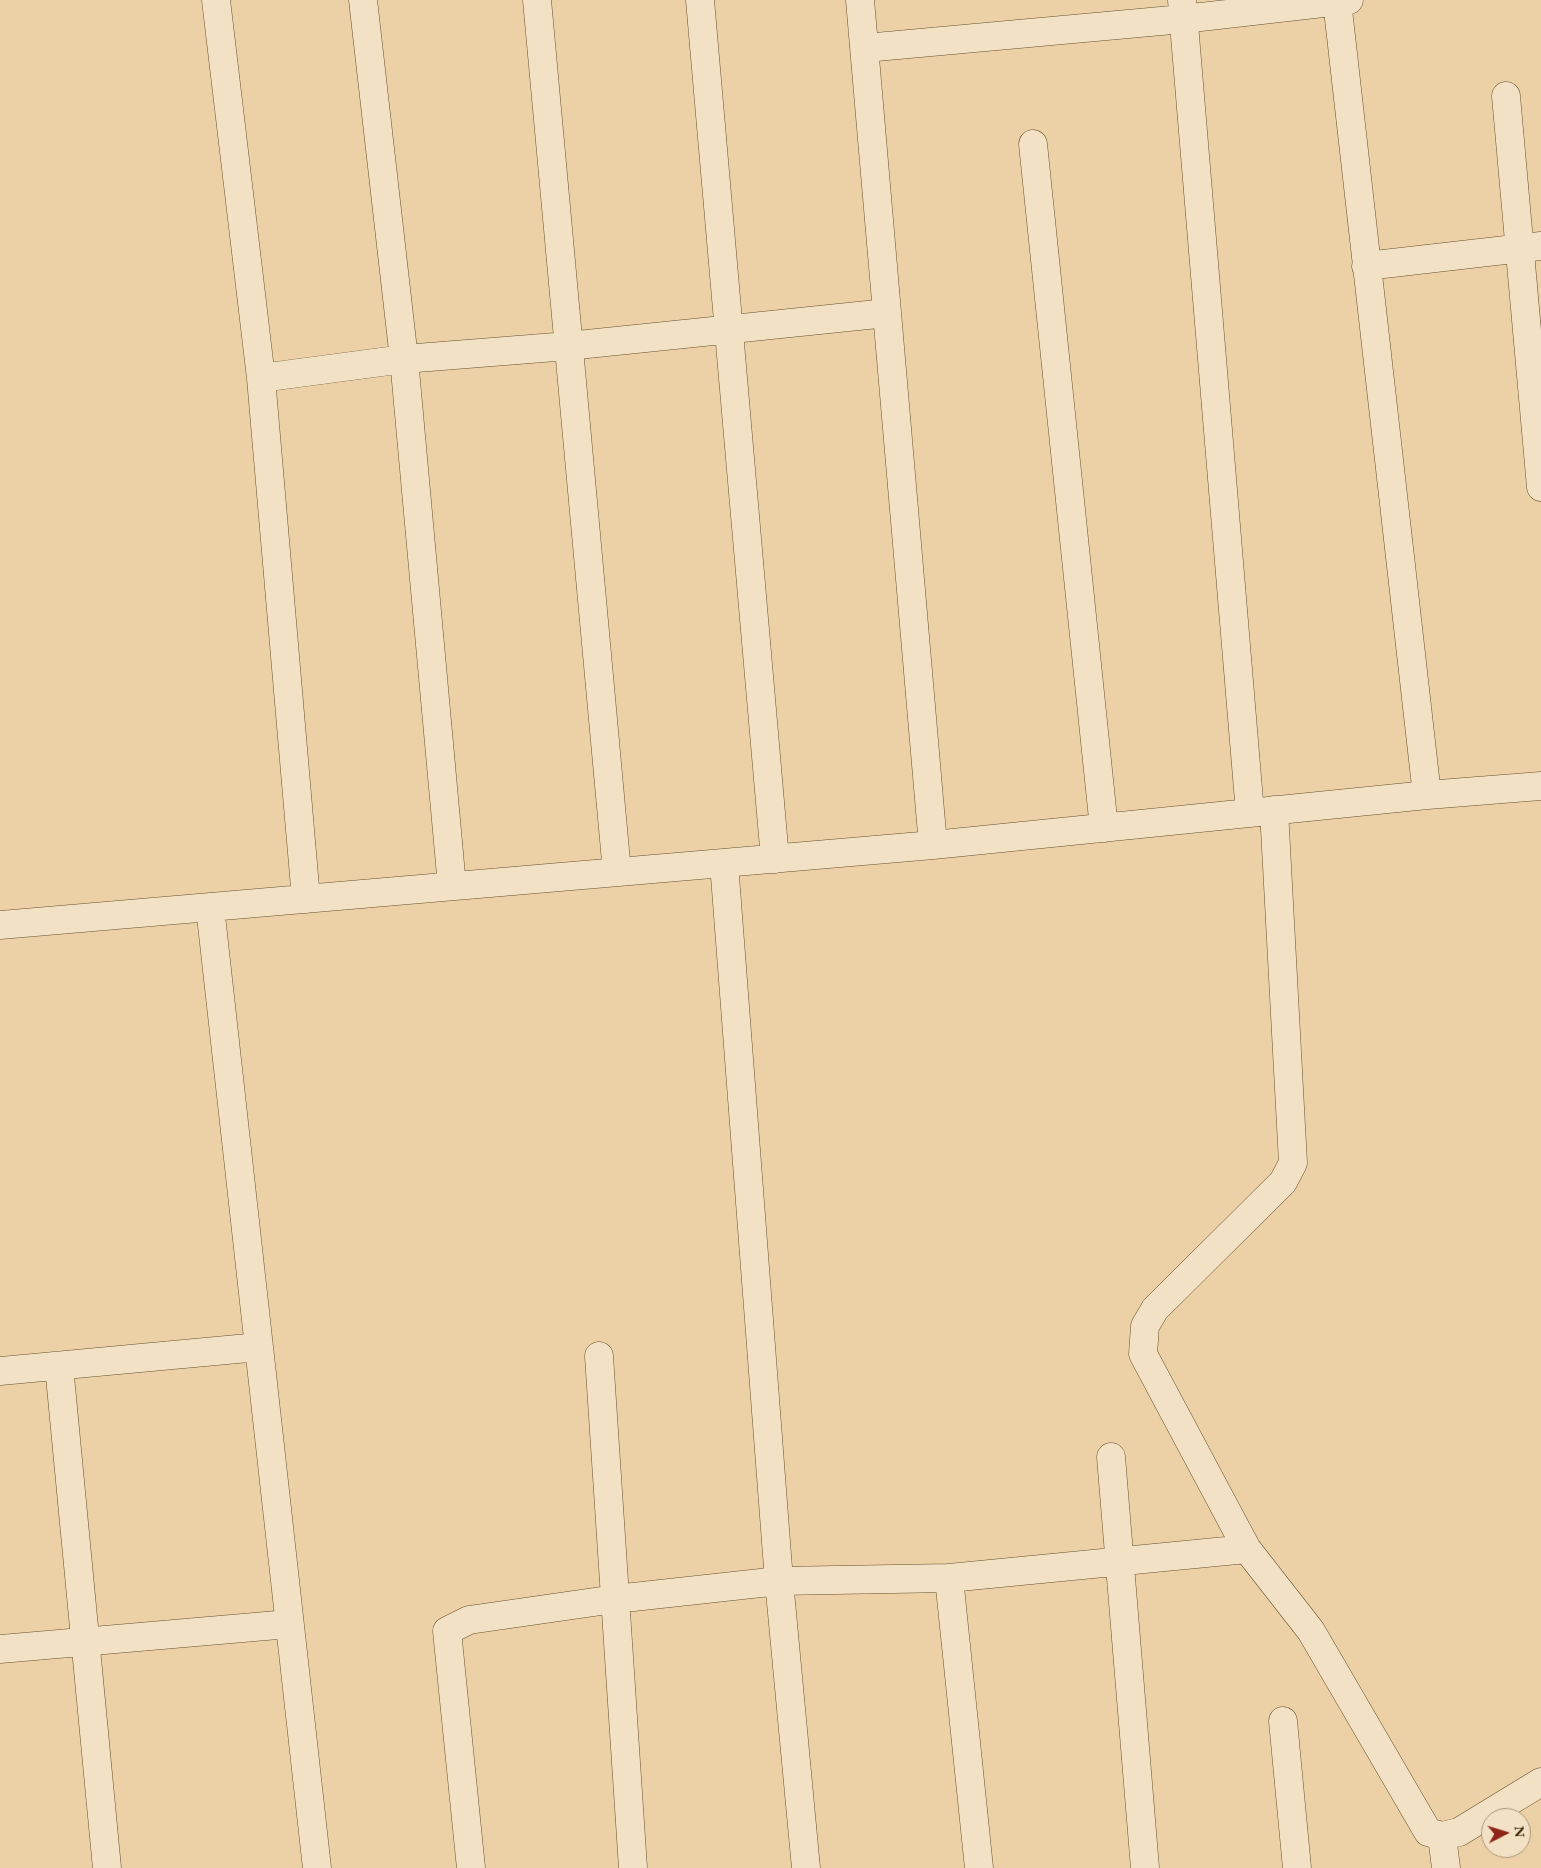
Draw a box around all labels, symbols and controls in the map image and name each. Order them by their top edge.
north arrow [1481,1808,1531,1858]
text: N [1510,1825,1529,1838]

